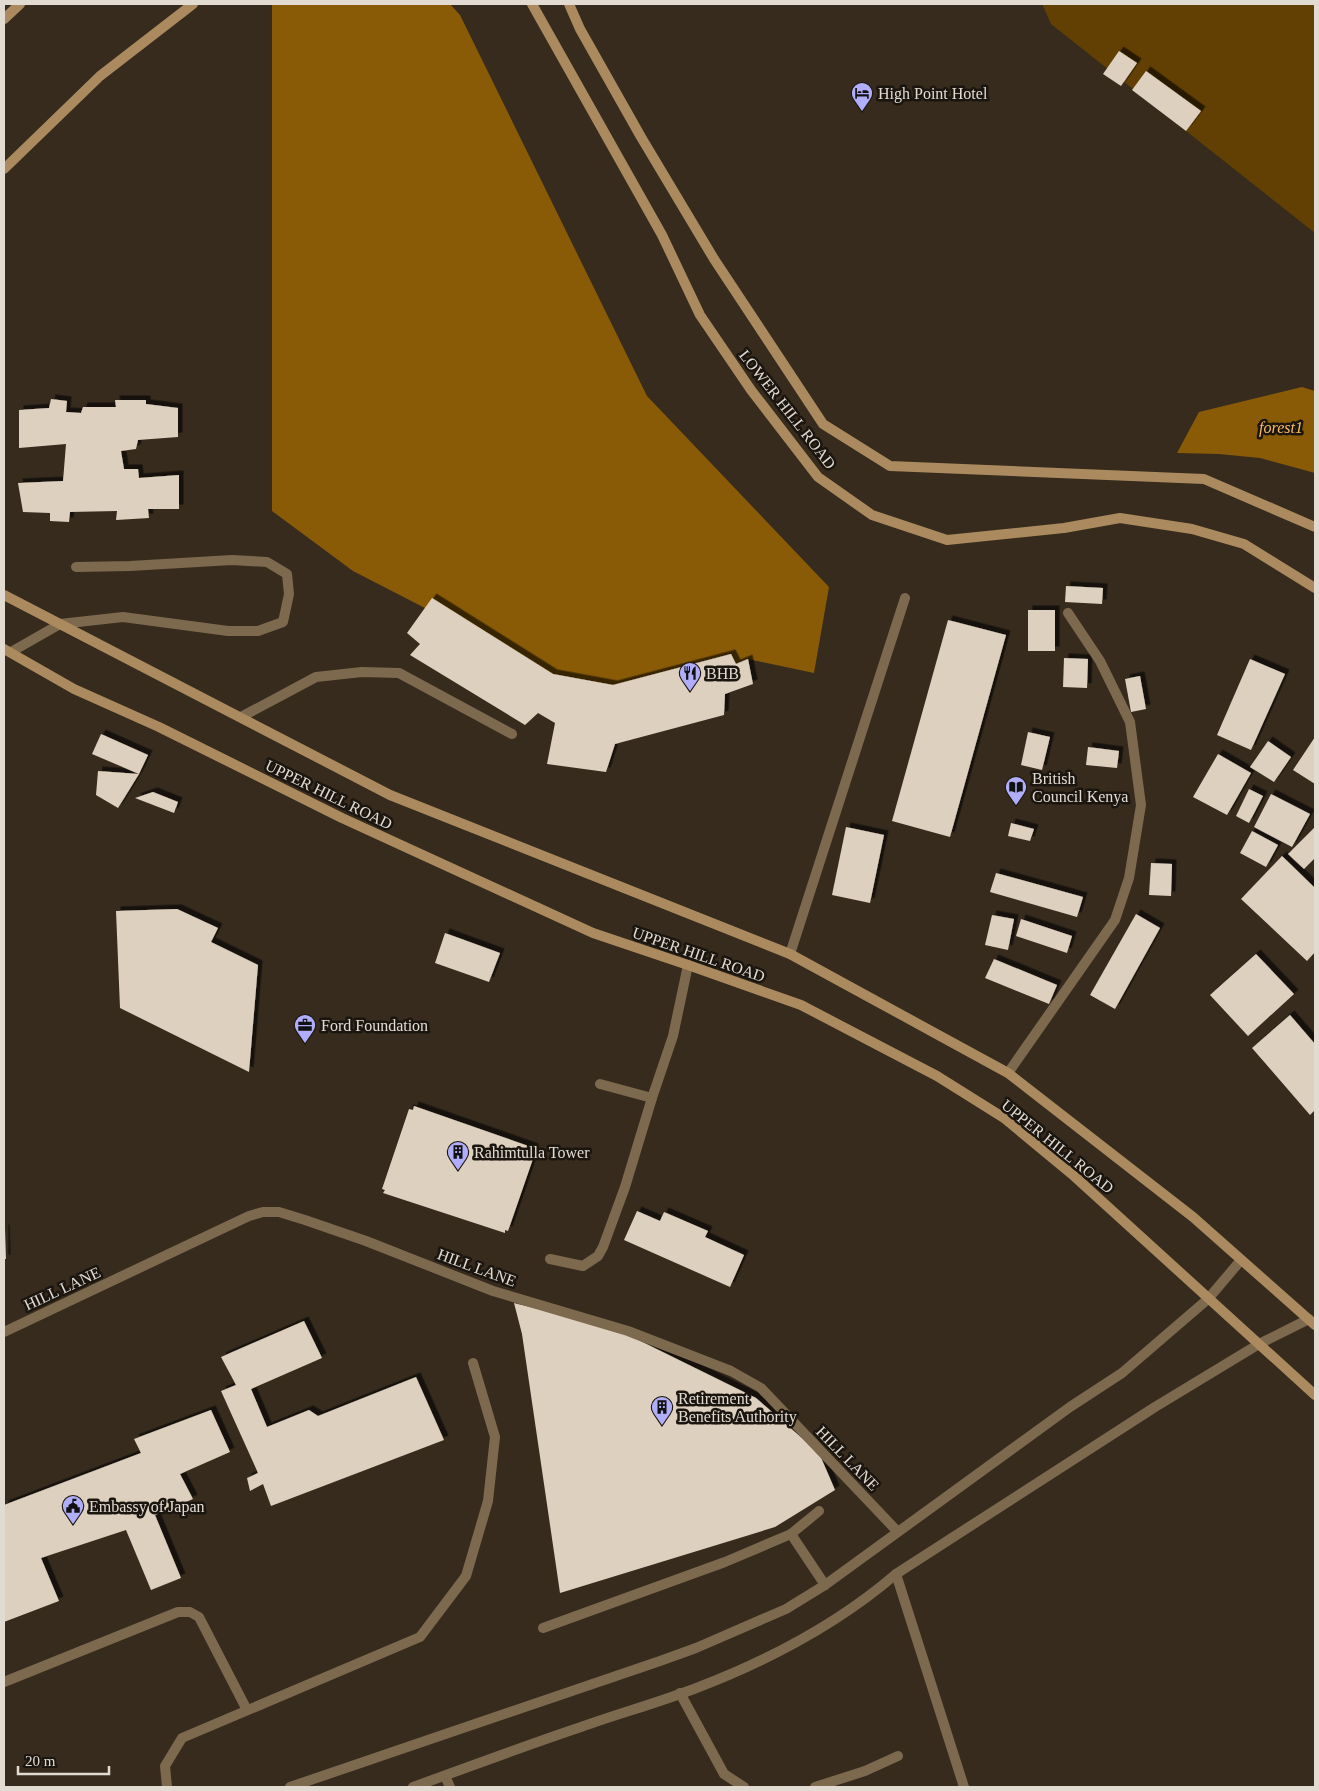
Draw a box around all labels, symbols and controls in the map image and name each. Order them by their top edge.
hotel icon: High Point Hotel [850,81,874,112]
place label: High Point Hotel [878,85,988,103]
street label: LOWER HILL ROAD [736,347,839,472]
park label: forest1 [1259,419,1303,437]
restaurant icon: BHB [678,661,702,692]
place label: BHB [706,665,739,682]
street label: UPPER HILL ROAD [263,756,395,833]
place label: British Council Kenya [1032,770,1128,806]
library icon: British Council Kenya [1004,775,1028,806]
street label: UPPER HILL ROAD [630,924,767,985]
office icon: Ford Foundation [293,1013,317,1044]
place label: Ford Foundation [321,1017,428,1034]
street label: UPPER HILL ROAD [998,1096,1117,1197]
building icon: Rahimtulla Tower [446,1140,470,1171]
place label: Rahimtulla Tower [474,1144,590,1161]
street label: HILL LANE [435,1245,518,1290]
street label: HILL LANE [21,1263,103,1314]
place label: Retirement Benefits Authority [678,1390,797,1426]
building icon: Retirement Benefits Authority [650,1395,674,1426]
street label: HILL LANE [813,1423,882,1494]
public building icon: Embassy of Japan [61,1494,85,1525]
place label: Embassy of Japan [89,1498,205,1516]
scale bar [18,1744,109,1776]
text: 20 m [25,1753,56,1769]

